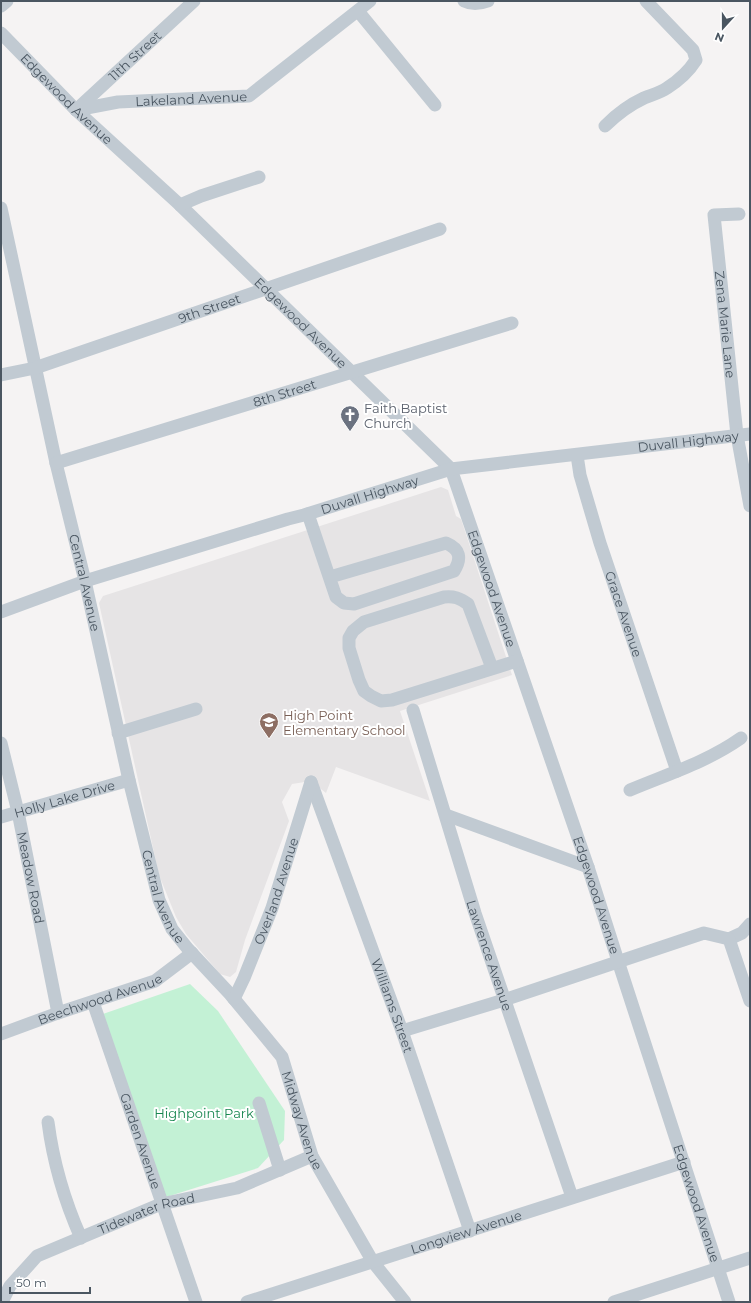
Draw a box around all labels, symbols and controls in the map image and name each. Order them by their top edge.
north arrow [703,8,743,48]
street label: 11th Street [105,27,165,84]
text: N [713,29,726,45]
street label: Edgewood Avenue [17,50,116,148]
street label: Lakeland Avenue [135,88,248,109]
street label: Zena Marie Lane [712,270,739,379]
street label: Edgewood Avenue [251,274,351,371]
street label: 9th Street [176,290,243,326]
street label: 8th Street [251,376,318,410]
place label: Faith Baptist Church [364,400,447,431]
church icon: Faith Baptist Church [339,404,361,432]
street label: Duvall Highway [637,427,740,455]
street label: Duvall Highway [319,471,421,517]
street label: Edgewood Avenue [465,528,520,649]
street label: Central Avenue [66,532,104,633]
street label: Grace Avenue [602,569,646,659]
place label: High Point Elementary School [283,707,406,738]
school or university icon: High Point Elementary School [258,711,280,739]
street label: Holly Lake Drive [12,776,117,821]
street label: Meadow Road [14,830,48,925]
street label: Edgewood Avenue [570,834,623,956]
street label: Overland Avenue [250,835,301,947]
street label: Central Avenue [139,848,188,947]
street label: Lawrence Avenue [463,898,516,1013]
street label: Williams Street [368,956,417,1055]
street label: Beechwood Avenue [36,970,166,1028]
street label: Midway Avenue [279,1069,326,1173]
street label: Garden Avenue [117,1091,165,1191]
park label: Highpoint Park [154,1105,254,1121]
street label: Edgewood Avenue [670,1142,724,1264]
street label: Tidewater Road [95,1189,196,1238]
street label: Longview Avenue [409,1207,524,1257]
scale bar [10,1269,90,1295]
text: 50 m [16,1275,47,1290]

